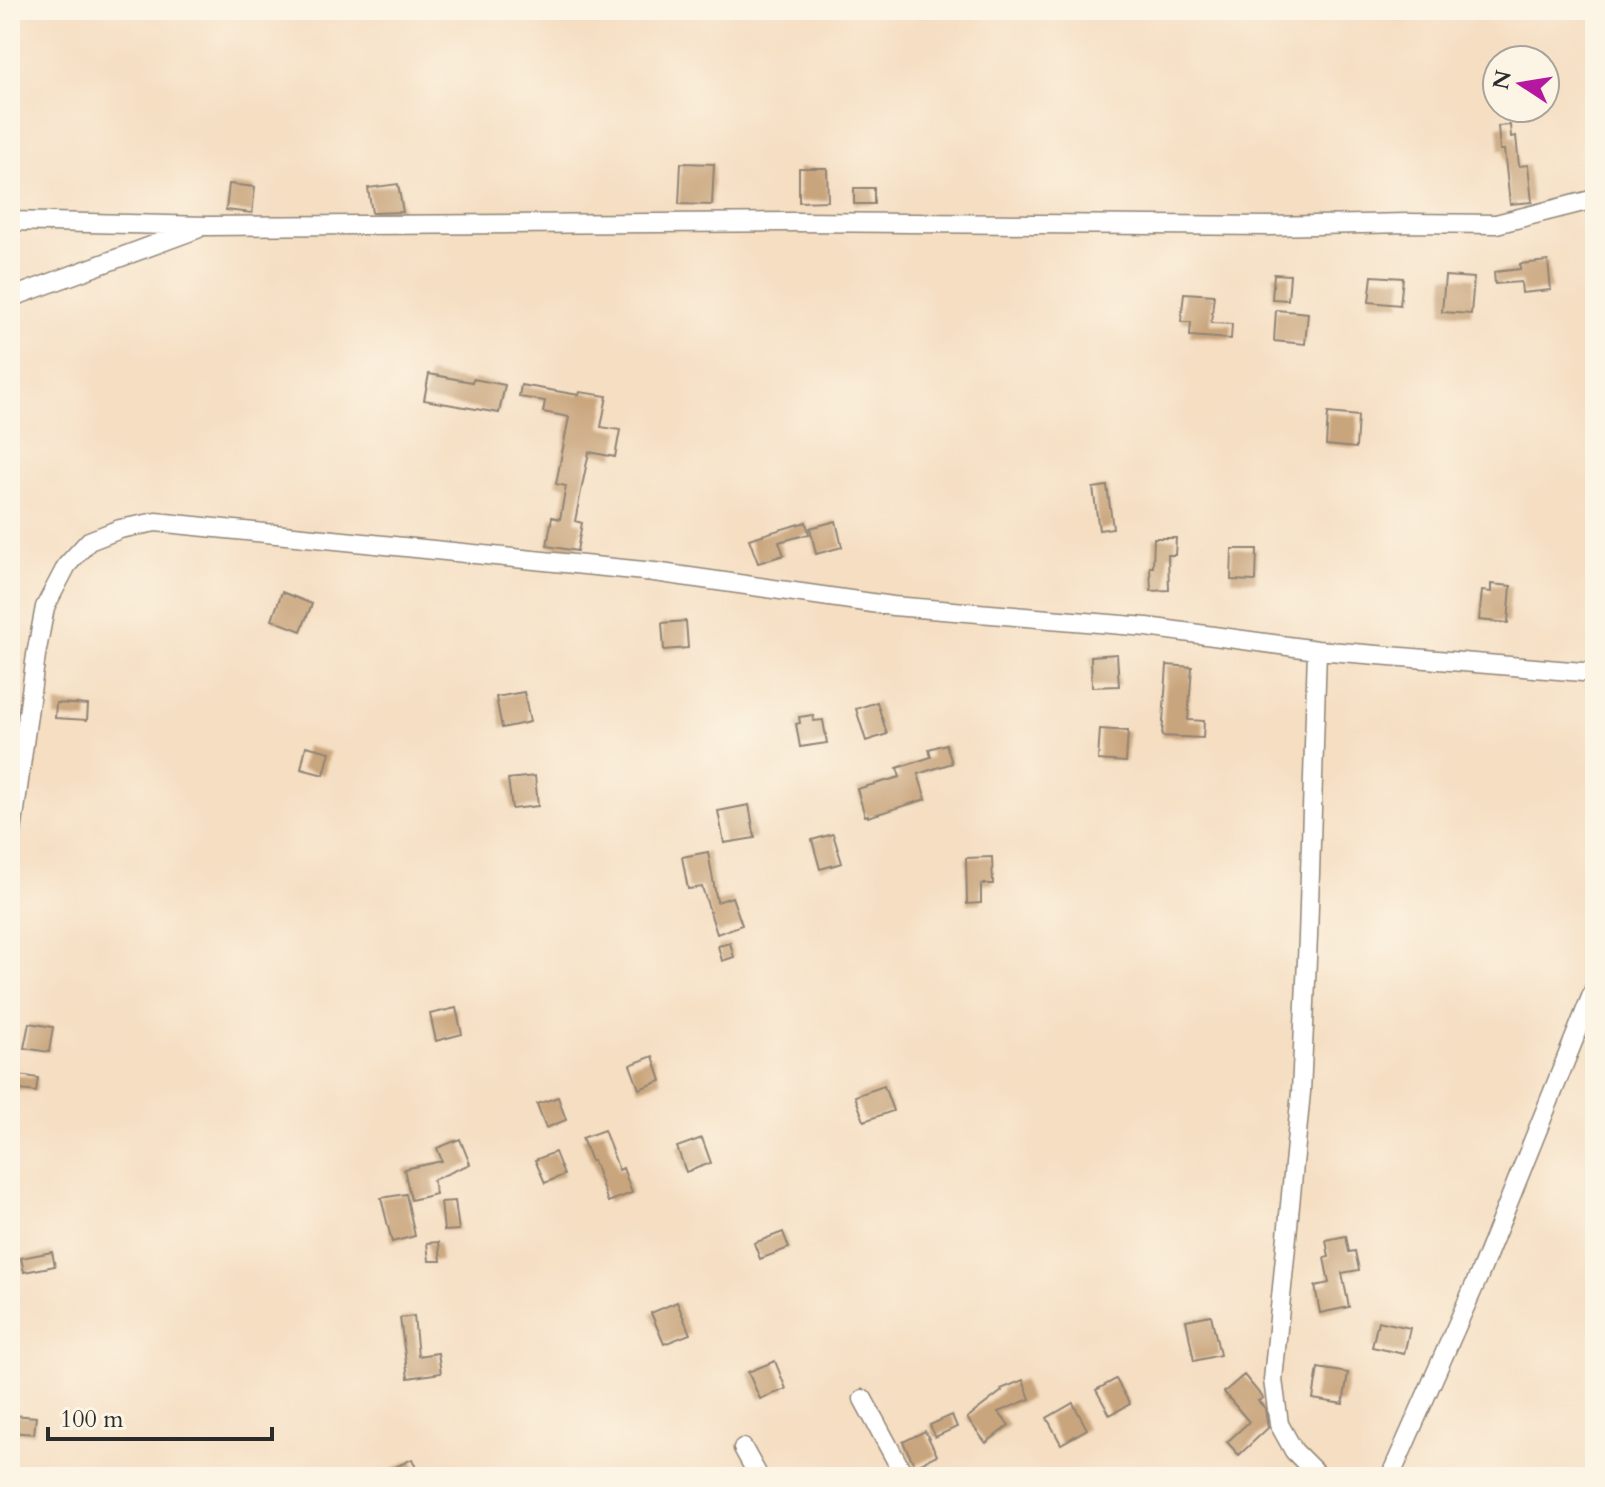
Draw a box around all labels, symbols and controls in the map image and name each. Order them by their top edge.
north arrow [1481,44,1561,124]
text: N [1486,68,1519,93]
scale bar [48,1391,272,1441]
text: 100 m [60,1403,124,1436]

